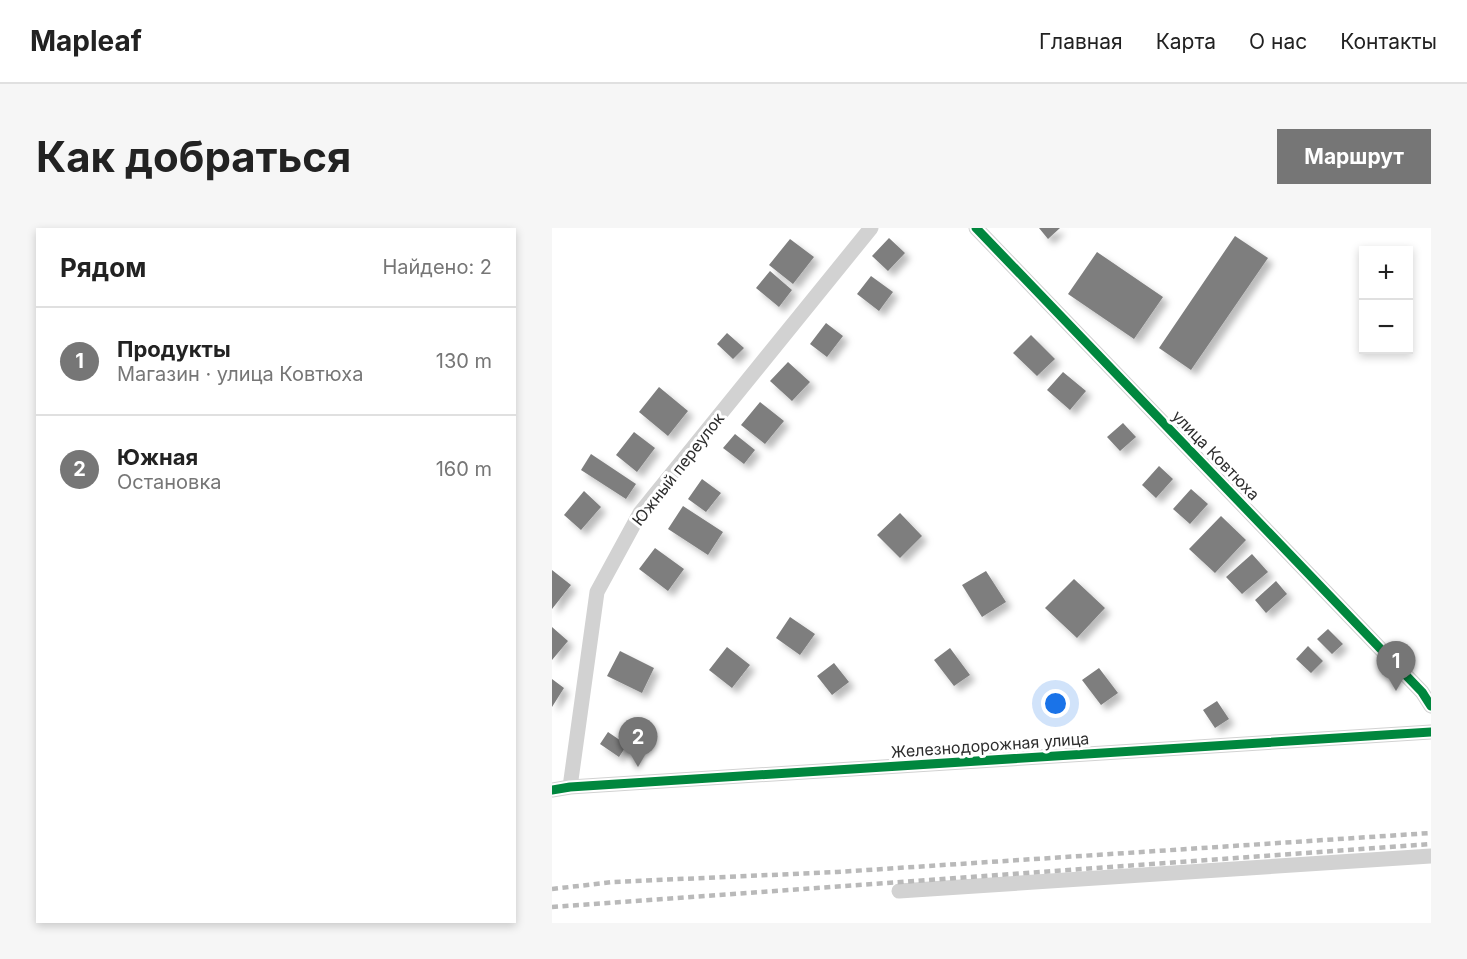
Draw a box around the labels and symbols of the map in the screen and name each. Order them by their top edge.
street label: улица Ковтюха [1168,406,1264,504]
street label: Южный переулок [628,408,728,529]
pin: 1 [1376,642,1416,691]
your location [1041,689,1070,718]
pin: 2 [618,718,658,767]
street label: Железнодорожная улица [890,728,1090,762]

